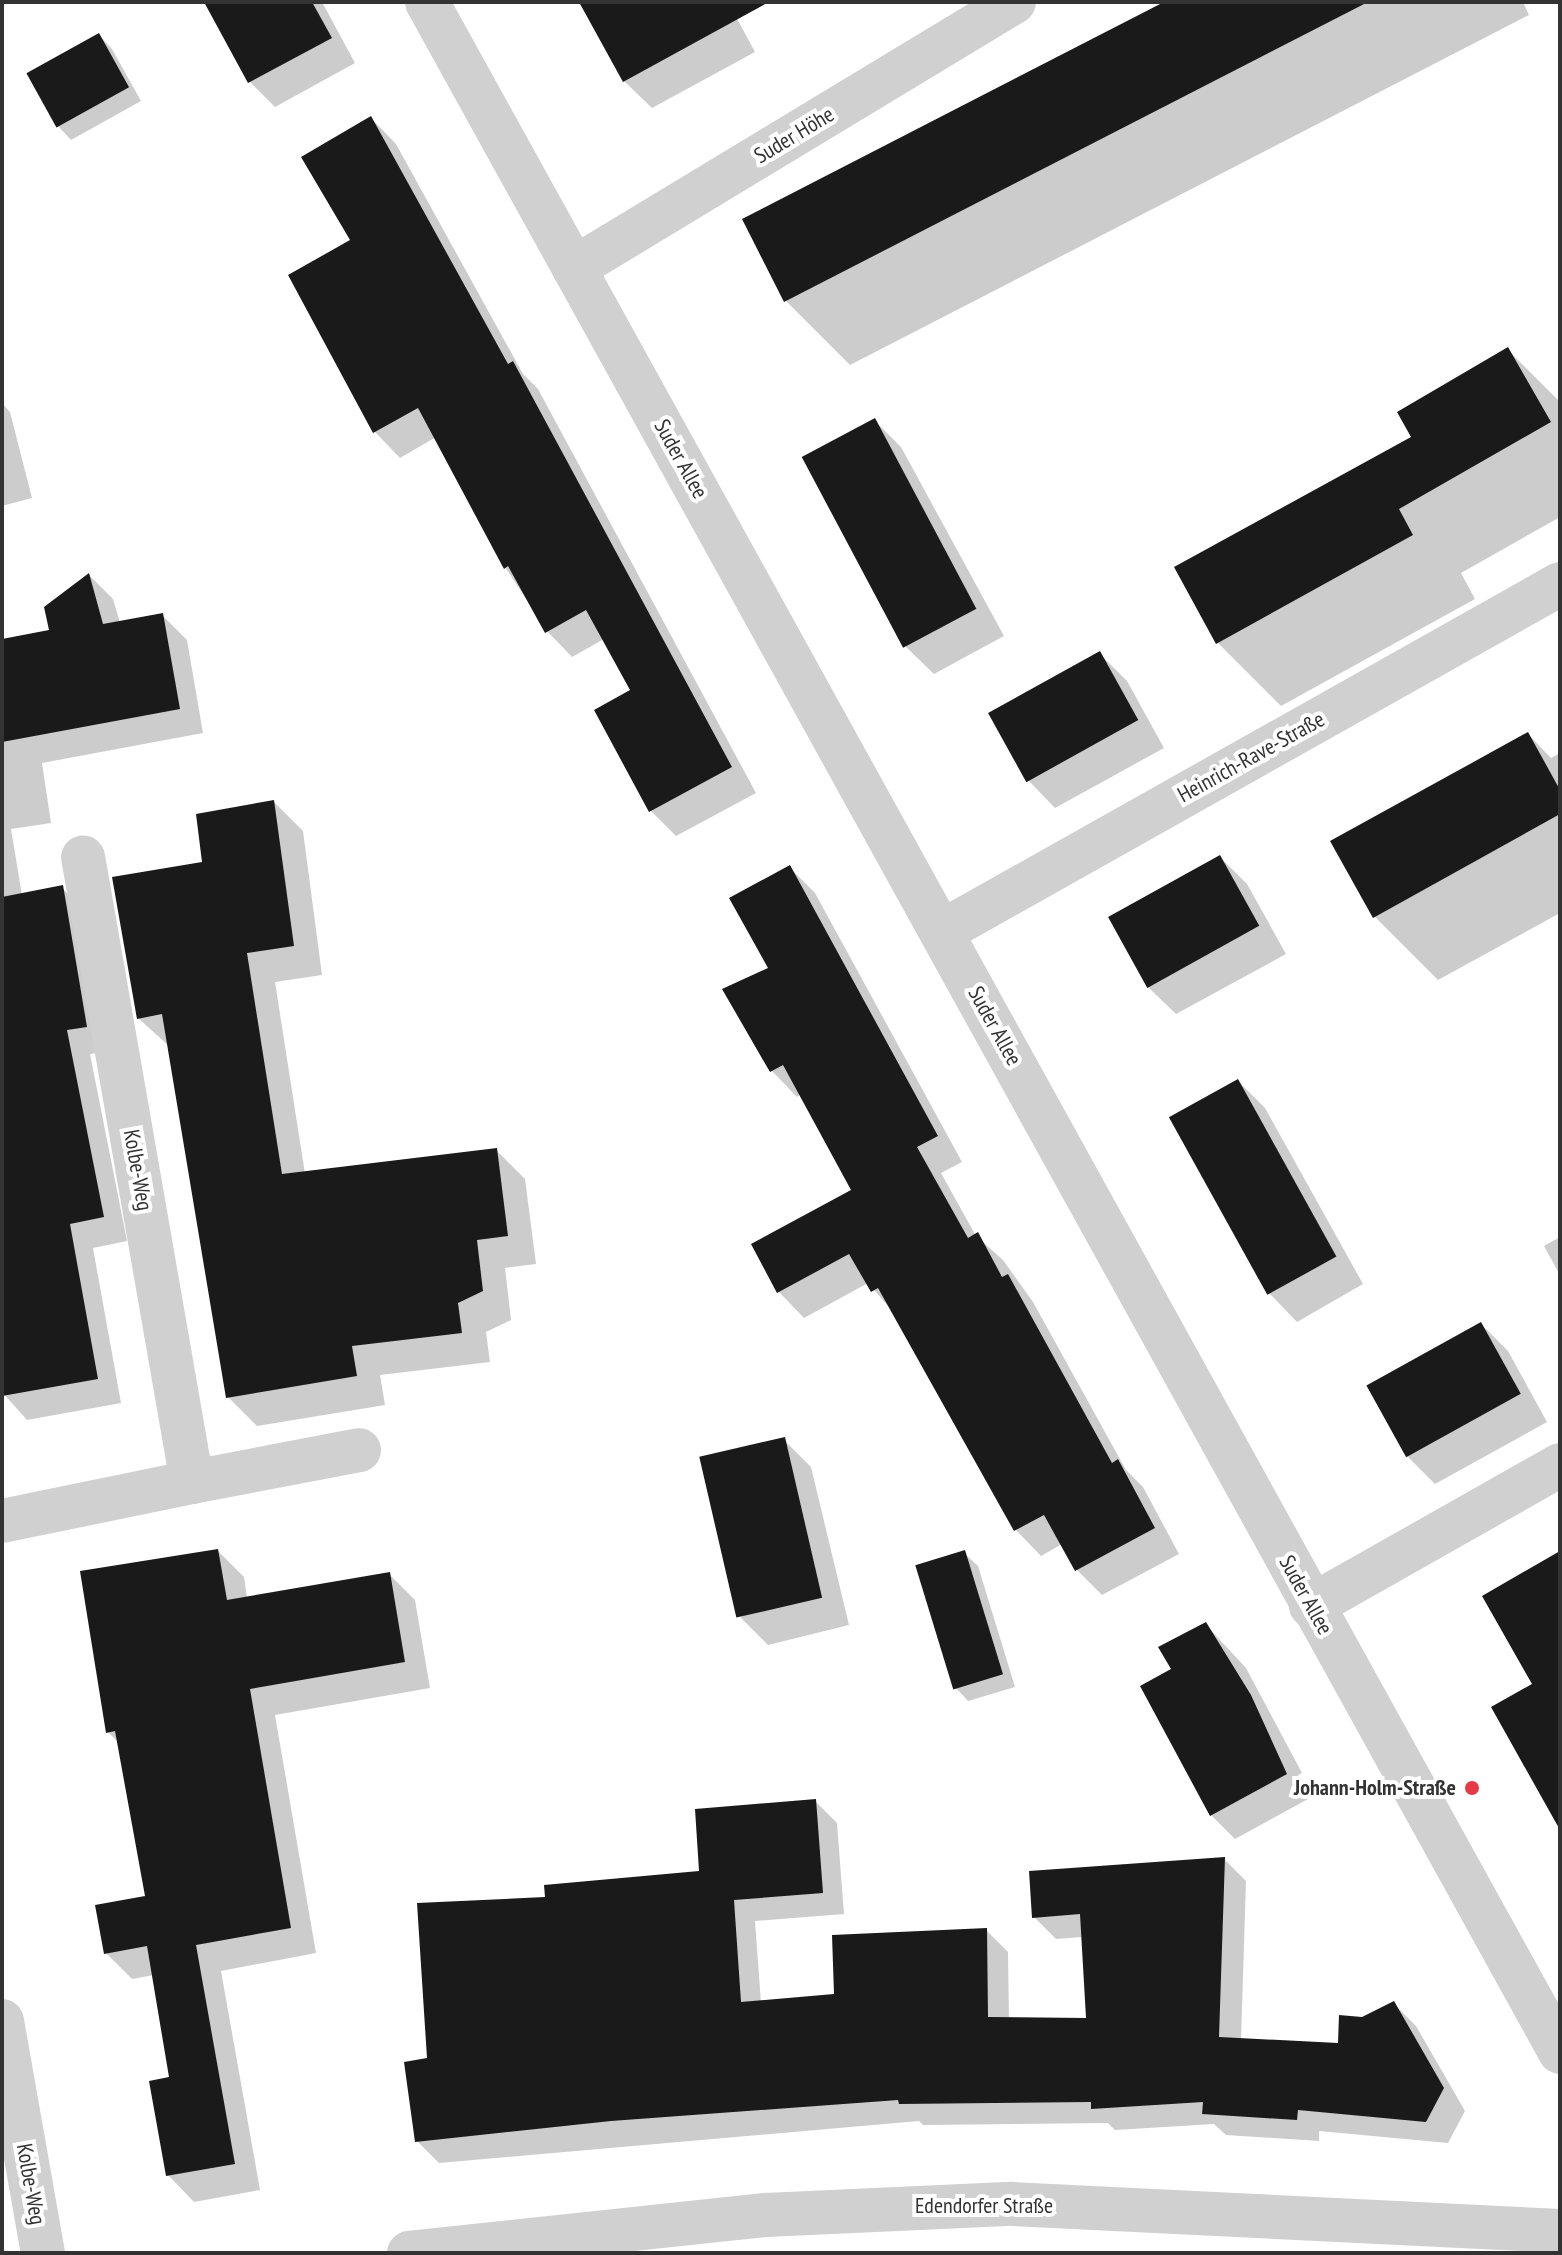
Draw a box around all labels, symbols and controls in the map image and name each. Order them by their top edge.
street label: Suder Höhe [749,101,839,169]
street label: Suder Allee [648,415,714,503]
street label: Heinrich-Rave-Straße [1173,706,1329,808]
street label: Suder Allee [962,982,1028,1070]
street label: Kolbe-Weg [118,1127,158,1213]
street label: Suder Allee [1273,1551,1339,1639]
place label: Johann-Holm-Straße [1294,1775,1456,1801]
marker: Johann-Holm-Straße [1463,1779,1481,1797]
street label: Kolbe-Weg [11,2141,51,2227]
street label: Edendorfer Straße [915,2193,1053,2219]

